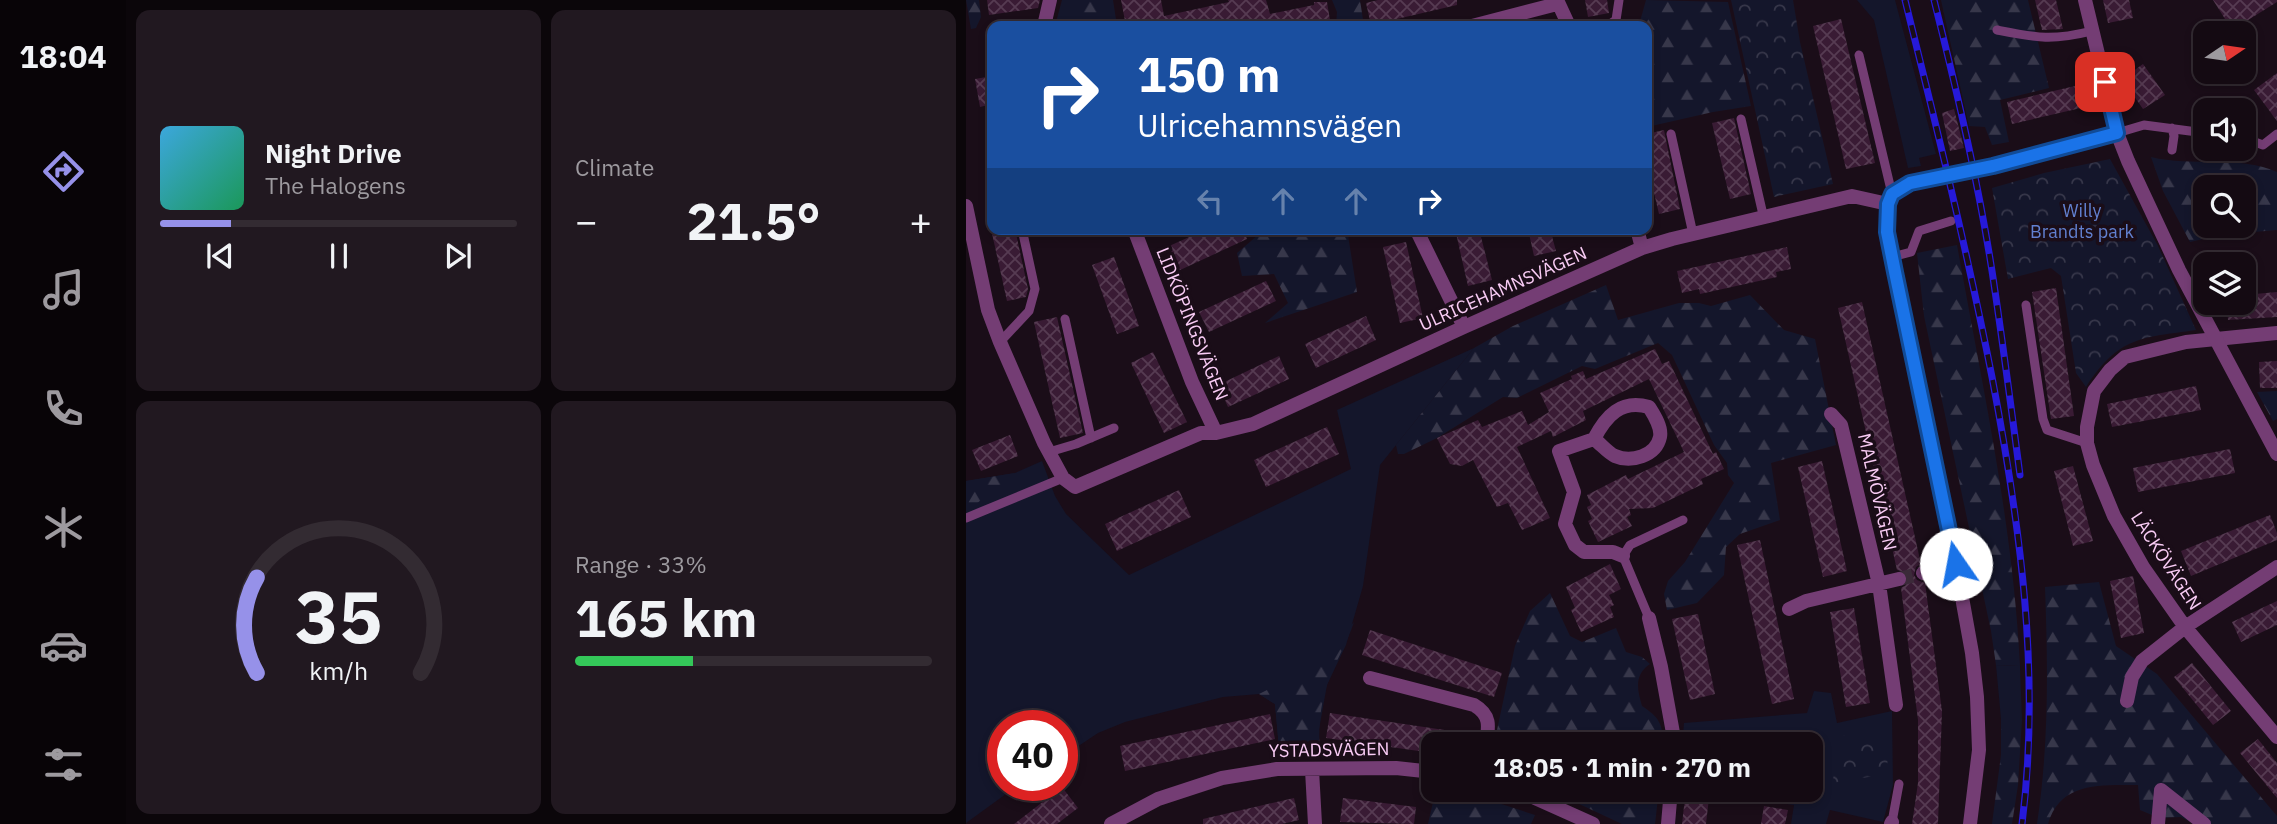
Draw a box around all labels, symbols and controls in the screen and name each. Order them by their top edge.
north arrow [2193,21,2256,84]
map controls [2193,21,2256,315]
text: 18:04 [19,35,107,77]
text: 150 m [1137,42,1281,105]
icon: right [1022,49,1113,140]
pin [2075,52,2135,112]
icon: arrive [2086,63,2124,101]
button: sound [2193,98,2256,161]
text: Ulricehamnsvägen [1137,104,1402,146]
text: Night Drive [265,136,402,170]
icon: directions [39,147,88,196]
text: Climate [575,152,654,182]
text: The Halogens [265,170,406,200]
button: search [2193,175,2256,238]
icon: left [1191,182,1229,220]
icon: ahead [1264,182,1302,220]
icon: ahead [1337,182,1375,220]
icon: right [1410,182,1448,220]
text: 21.5° [686,187,821,254]
text: − [575,196,598,245]
text: + [909,196,932,245]
park label: Willy Brandts park [2030,199,2135,243]
icon: previous [201,237,239,275]
icon: pause [320,237,358,275]
icon: next [439,237,477,275]
street label: ULRICEHAMNSVÄGEN [1415,241,1590,336]
street label: LIDKÖPINGSVÄGEN [1151,244,1234,404]
button: layers [2193,252,2256,315]
icon: music [39,265,88,314]
icon: phone [39,384,88,433]
street label: MALMÖVÄGEN [1853,431,1902,553]
icon: climate [39,503,88,552]
street label: LÄCKÖVÄGEN [2126,507,2207,614]
position arrow [1919,527,1993,601]
text: Range · 33% [575,549,707,579]
text: 35 [295,569,382,664]
text: 165 km [575,584,757,651]
icon: car [39,621,88,670]
text: km/h [309,654,368,687]
speed limit sign: 40 [987,710,1078,801]
street label: YSTADSVÄGEN [1268,737,1390,762]
icon: filters [39,740,88,789]
text: 18:05 · 1 min · 270 m [1493,750,1751,784]

